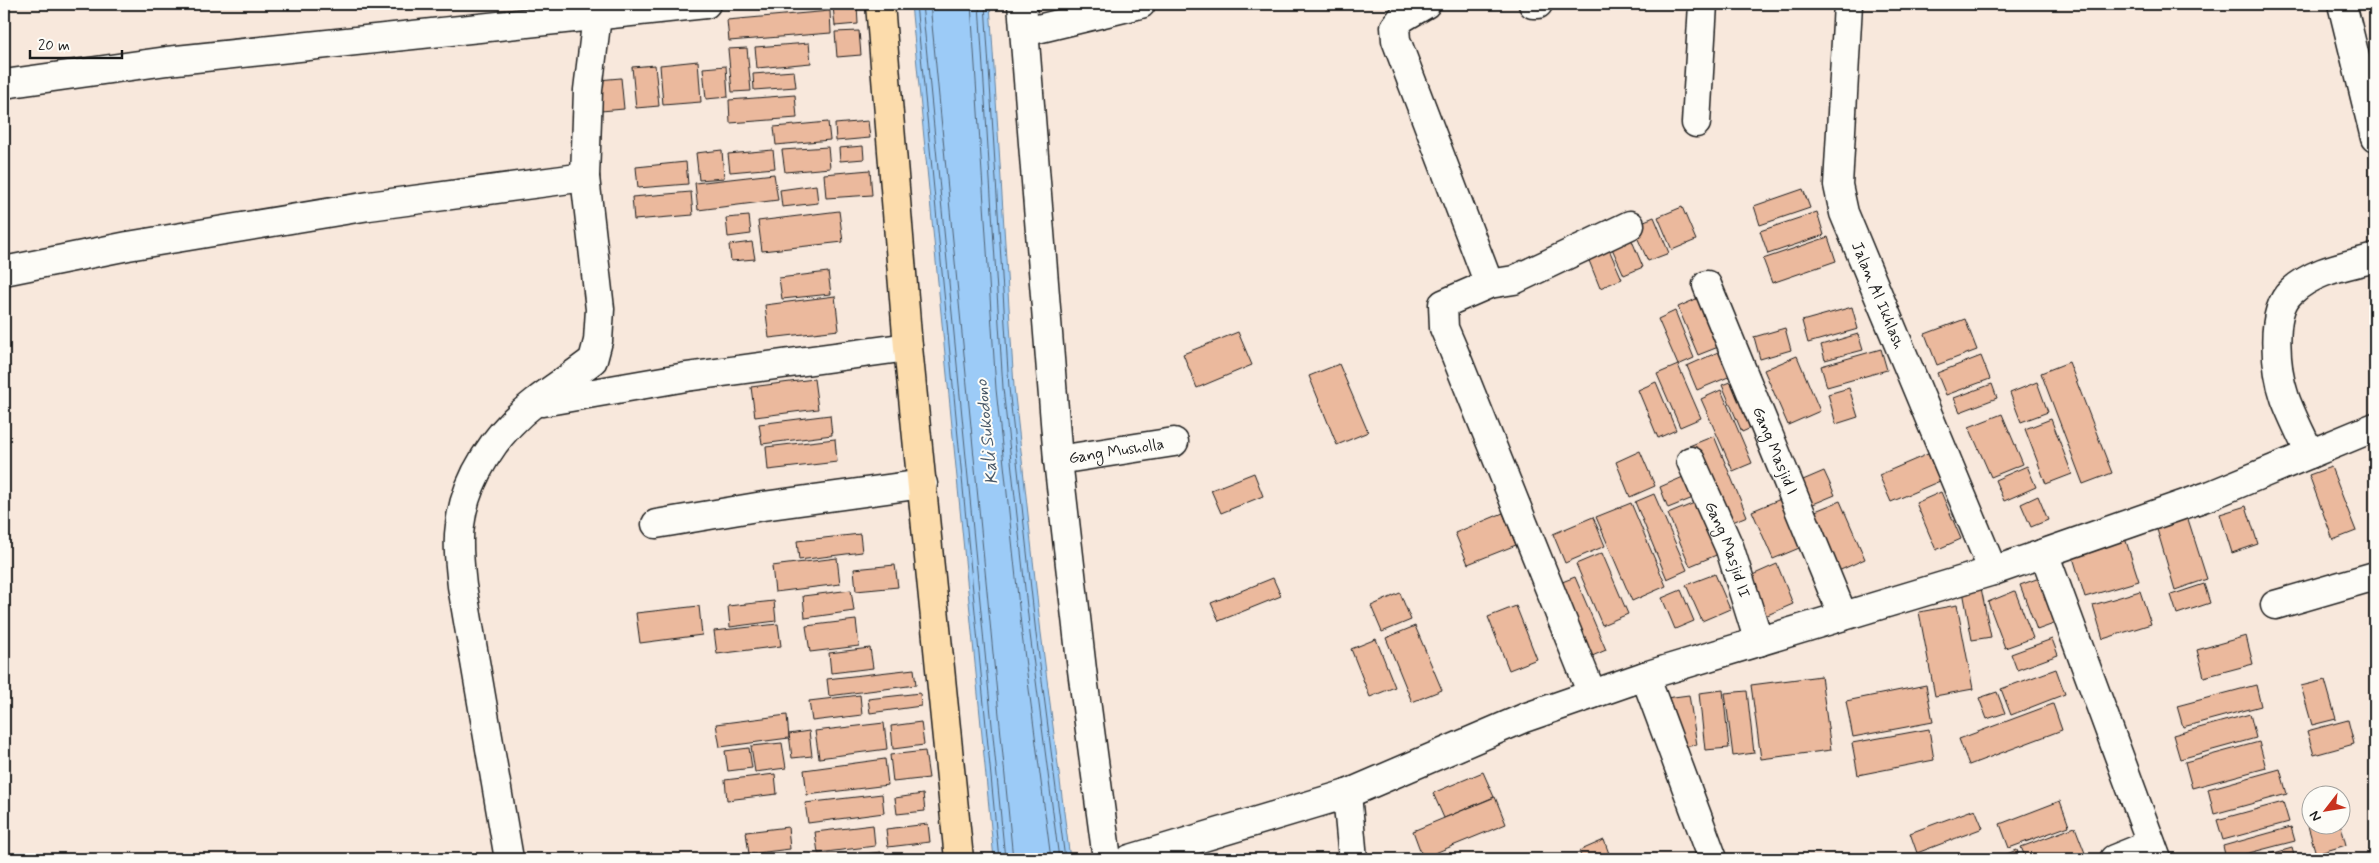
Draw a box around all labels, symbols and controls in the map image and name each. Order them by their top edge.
scale bar [30,28,122,60]
text: 20 m [38,36,70,56]
street label: Jalan Al Ikhlash [1847,238,1910,352]
water label: Kali Sukodono [969,377,1004,486]
street label: Gang Masjid I [1748,403,1802,498]
street label: Gang Musholla [1067,433,1166,469]
street label: Gang Masjid II [1700,498,1755,601]
north arrow [2302,786,2352,836]
text: N [2306,808,2326,825]

